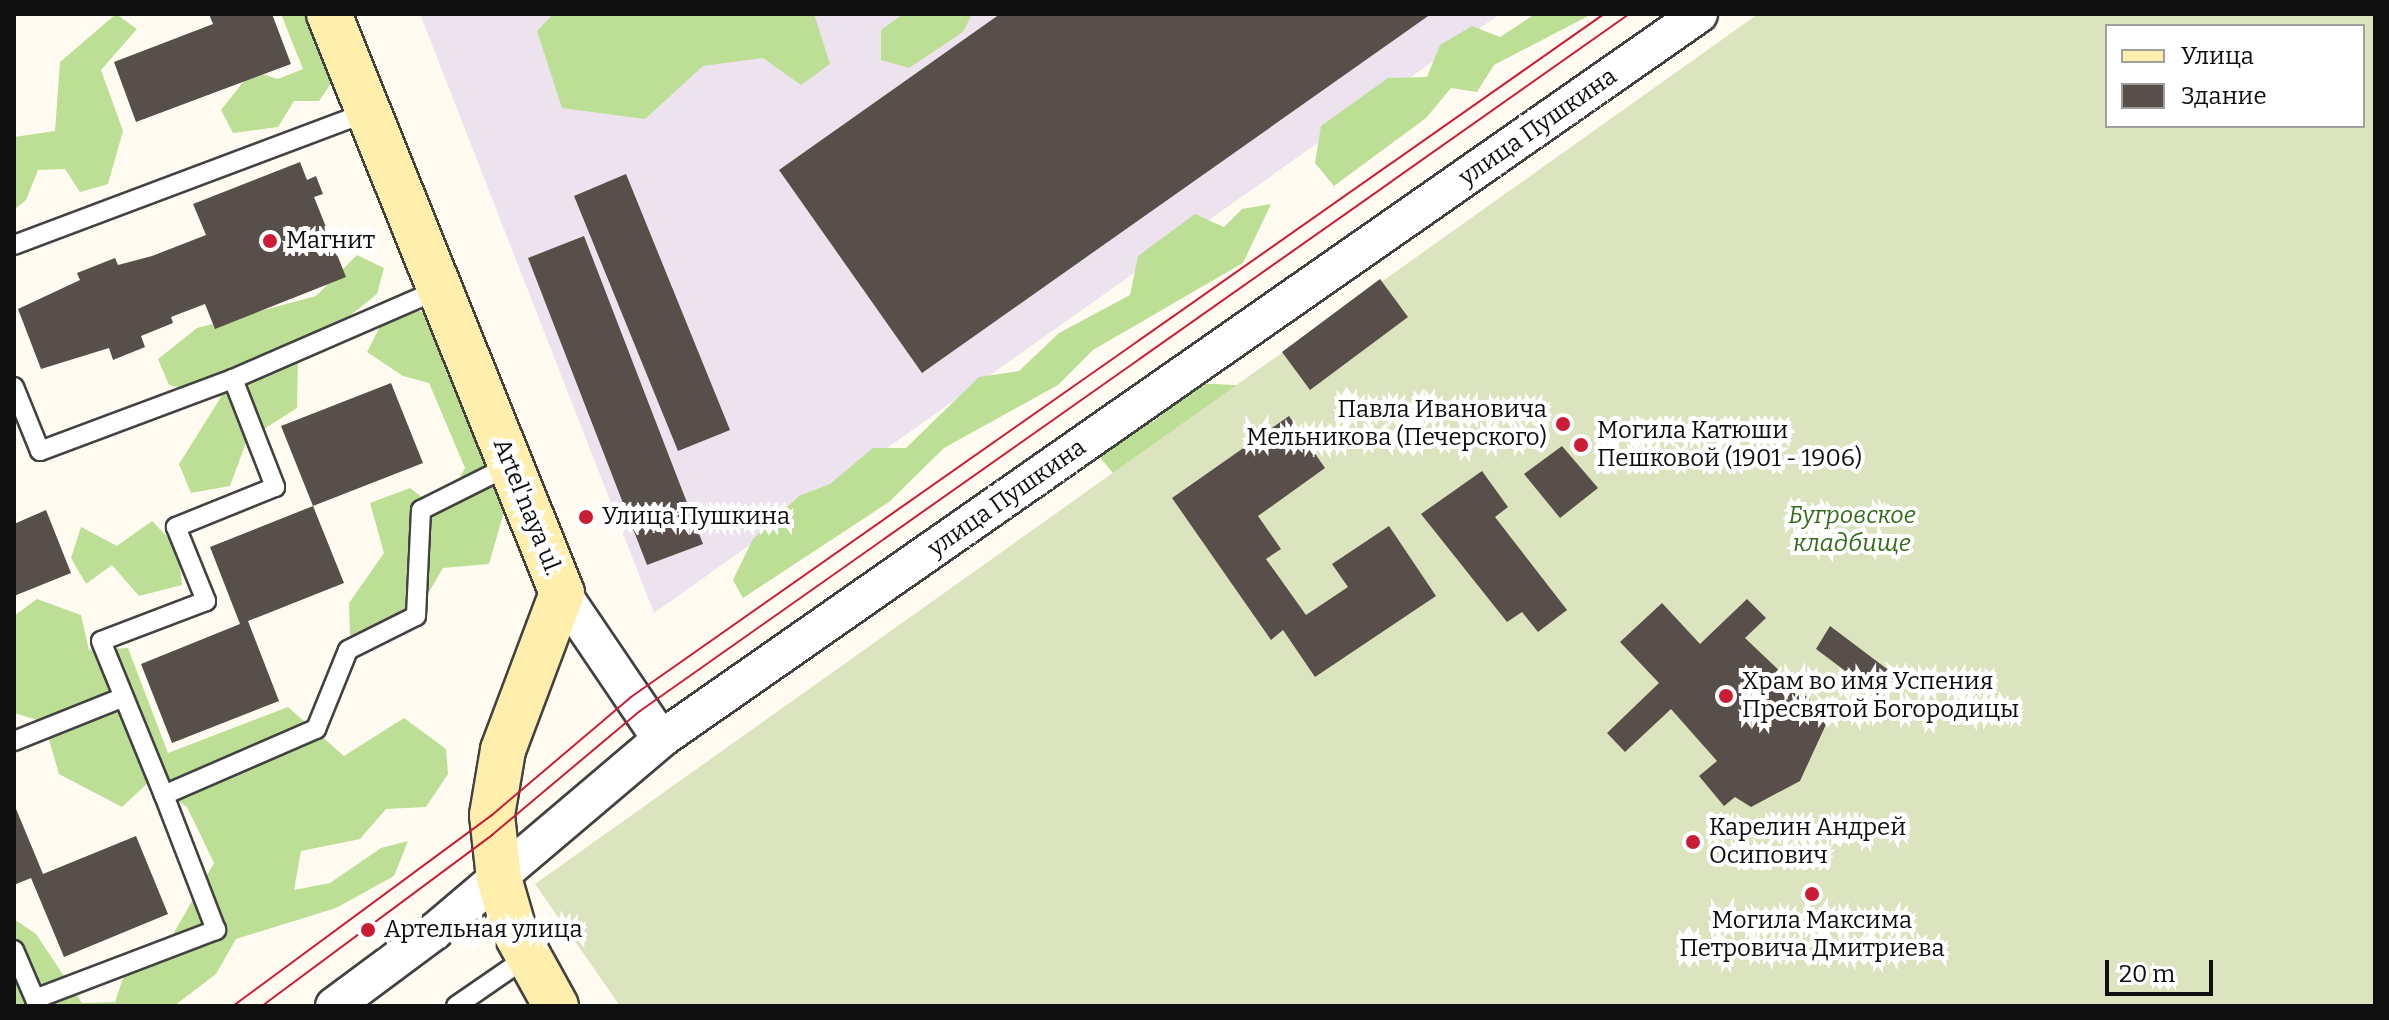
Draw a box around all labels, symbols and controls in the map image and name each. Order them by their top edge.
legend [2105,24,2365,128]
text: Улица [2181,42,2254,70]
street label: улица Пушкина [1454,62,1622,192]
text: Здание [2181,82,2267,110]
place label: Магнит [286,227,375,255]
marker: Магнит [261,232,279,250]
place label: Павла Ивановича Мельникова (Печерского) [1246,396,1547,452]
marker: Павла Ивановича Мельникова (Печерского) [1554,415,1572,433]
place label: Могила Катюши Пешковой (1901 - 1906) [1597,417,1862,473]
street label: улица Пушкина [923,433,1091,563]
street label: Artel'naya ul. [486,434,568,580]
marker: Могила Катюши Пешковой (1901 - 1906) [1572,436,1590,454]
park label: Бугровское кладбище [1788,502,1916,558]
place label: Улица Пушкина [602,503,790,531]
marker: Улица Пушкина [577,508,595,526]
place label: Храм во имя Успения Пресвятой Богородицы [1742,668,2019,724]
marker: Храм во имя Успения Пресвятой Богородицы [1717,687,1735,705]
place label: Карелин Андрей Осипович [1709,814,1906,870]
marker: Карелин Андрей Осипович [1684,833,1702,851]
marker: Могила Максима Петровича Дмитриева [1803,885,1821,903]
place label: Могила Максима Петровича Дмитриева [1679,907,1945,963]
place label: Артельная улица [384,916,583,944]
marker: Артельная улица [359,921,377,939]
scale bar [2109,944,2217,994]
text: 20 m [2119,960,2175,988]

